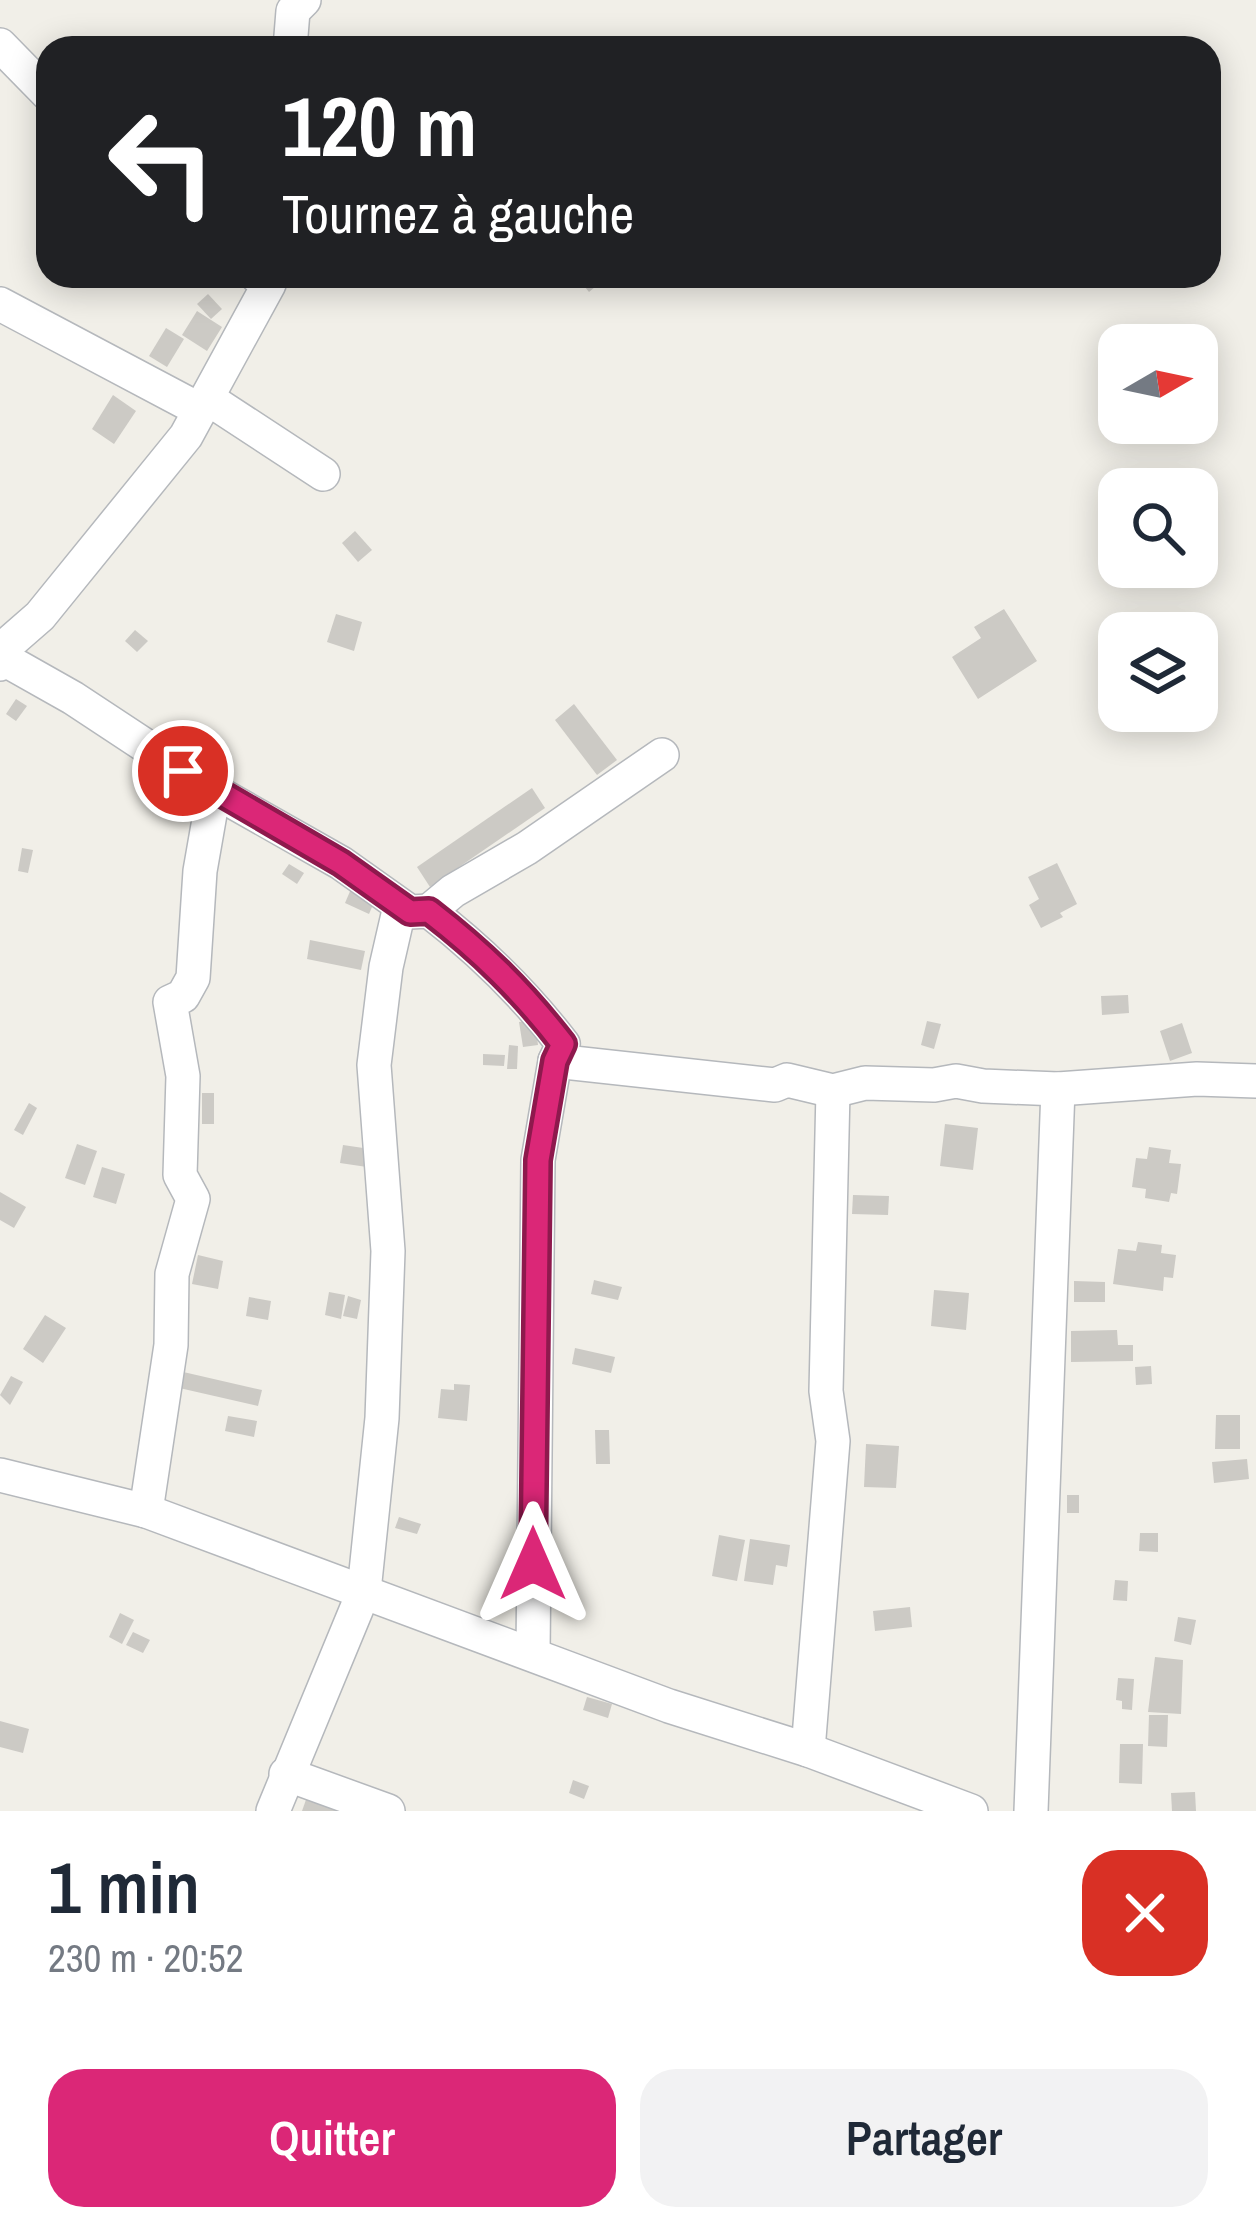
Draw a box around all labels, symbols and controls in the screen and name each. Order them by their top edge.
text: 120 m [282,69,477,182]
icon: left [84,84,240,240]
text: Tournez à gauche [282,177,634,250]
north arrow [1098,324,1218,444]
map controls [1098,324,1218,732]
button: search [1098,468,1218,588]
button: layers [1098,612,1218,732]
pin [132,720,234,822]
icon: arrive [150,738,216,804]
position arrow [470,1501,596,1627]
text: 1 min [48,1838,200,1935]
button: close [1082,1850,1208,1976]
text: 230 m · 20:52 [48,1932,244,1984]
button: Quitter [48,2069,616,2207]
button: Partager [640,2069,1208,2207]

